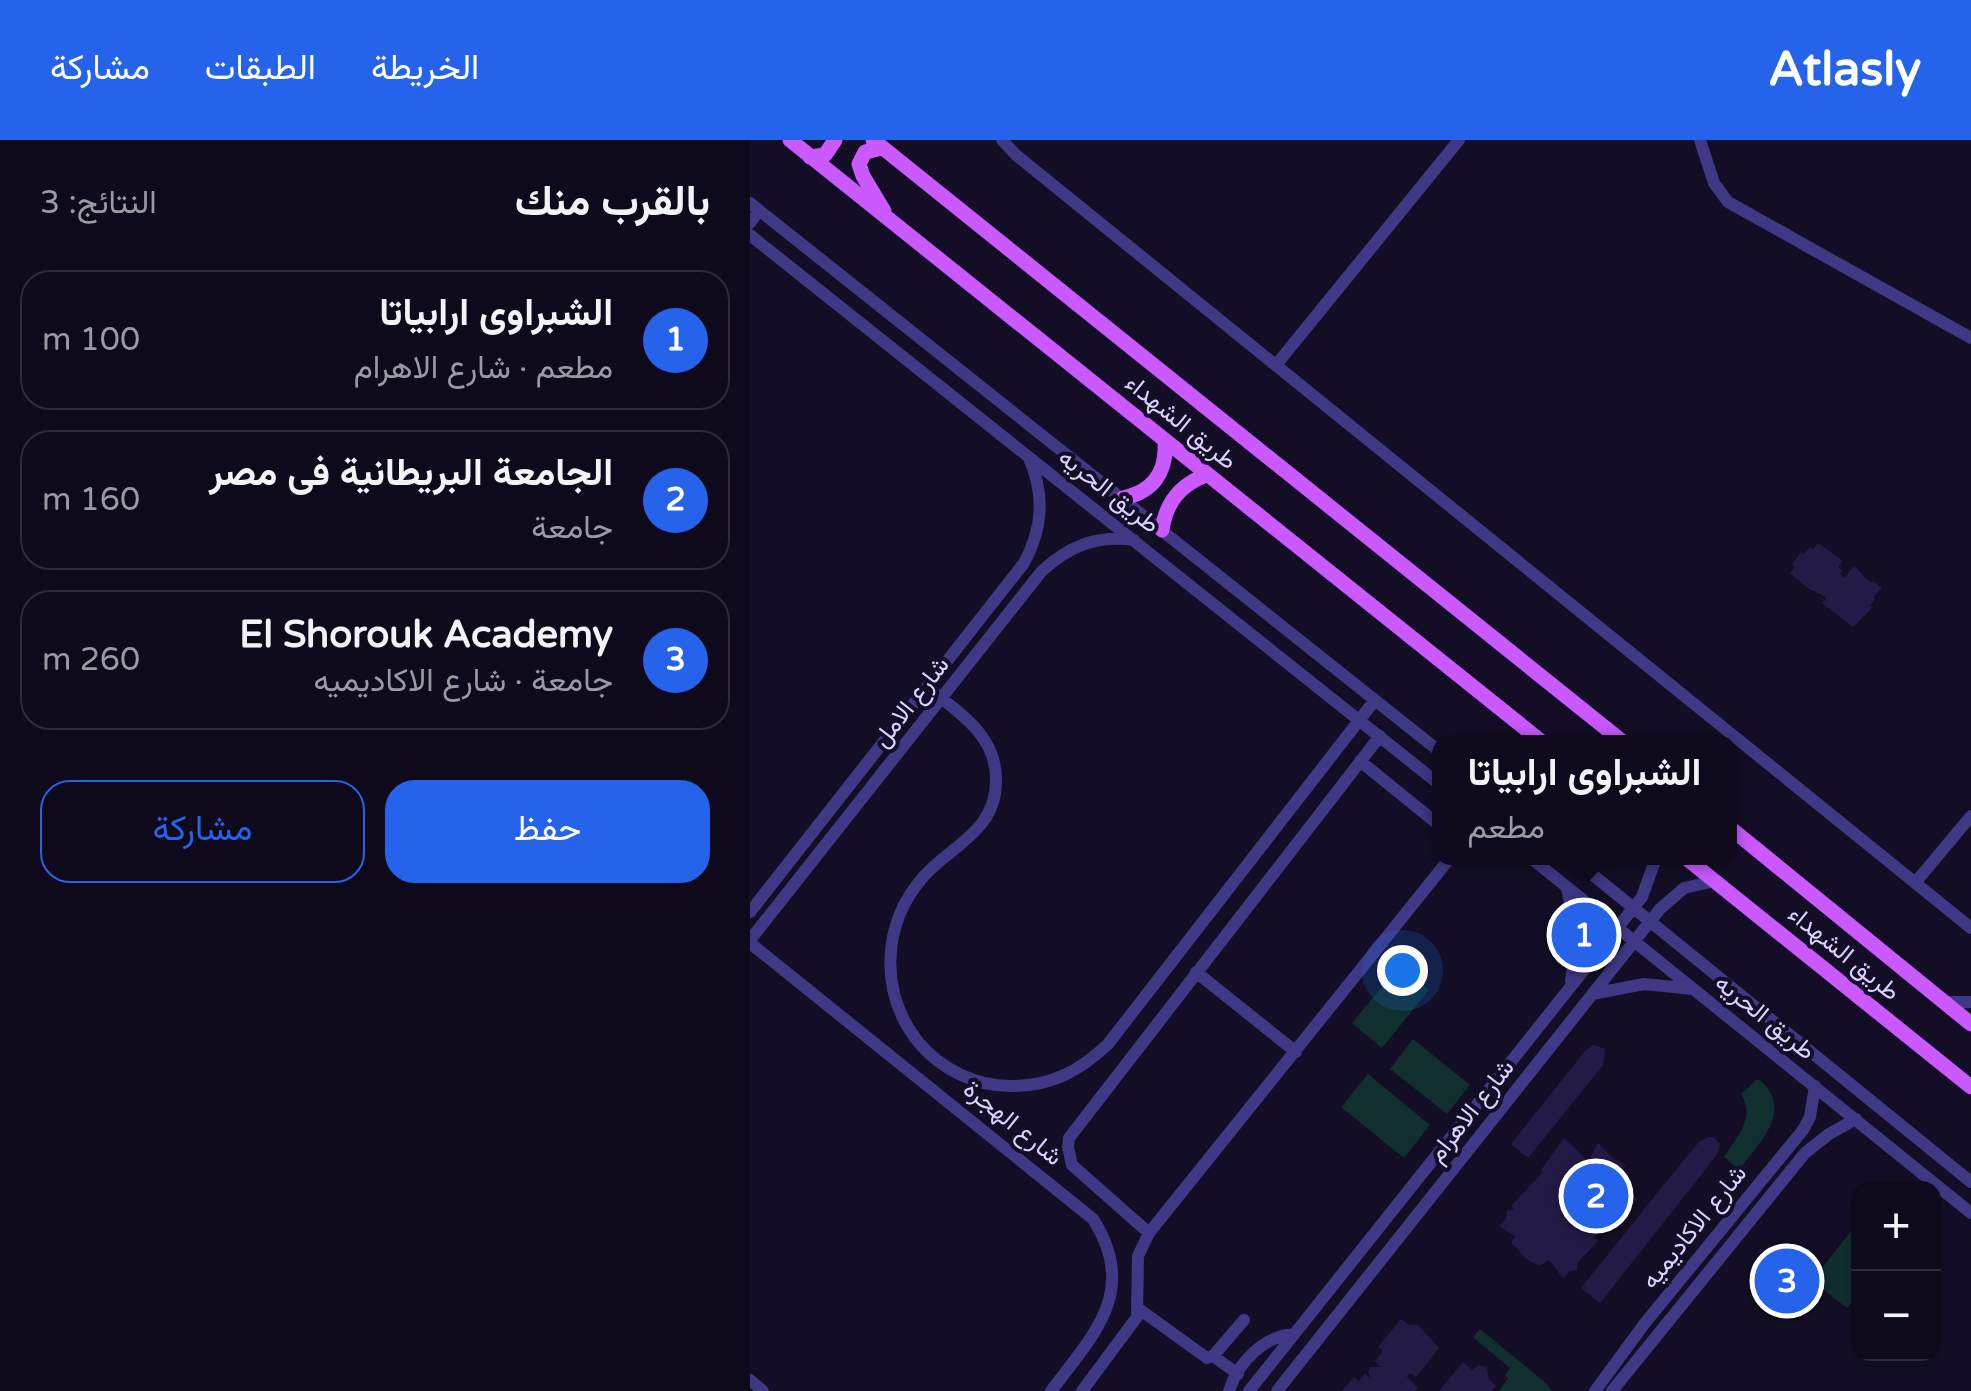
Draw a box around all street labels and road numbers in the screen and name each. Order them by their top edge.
street label: طريق الشهداء [1119,368,1243,476]
street label: طريق الحريه [1053,442,1165,540]
street label: شارع الامل [866,651,957,754]
street label: طريق الشهداء [1782,899,1906,1007]
street label: طريق الحريه [1709,968,1821,1066]
street label: شارع الاهرام [1421,1053,1521,1169]
street label: شارع الهجرة [957,1074,1069,1173]
street label: شارع الاكاديميه [1635,1159,1754,1296]

